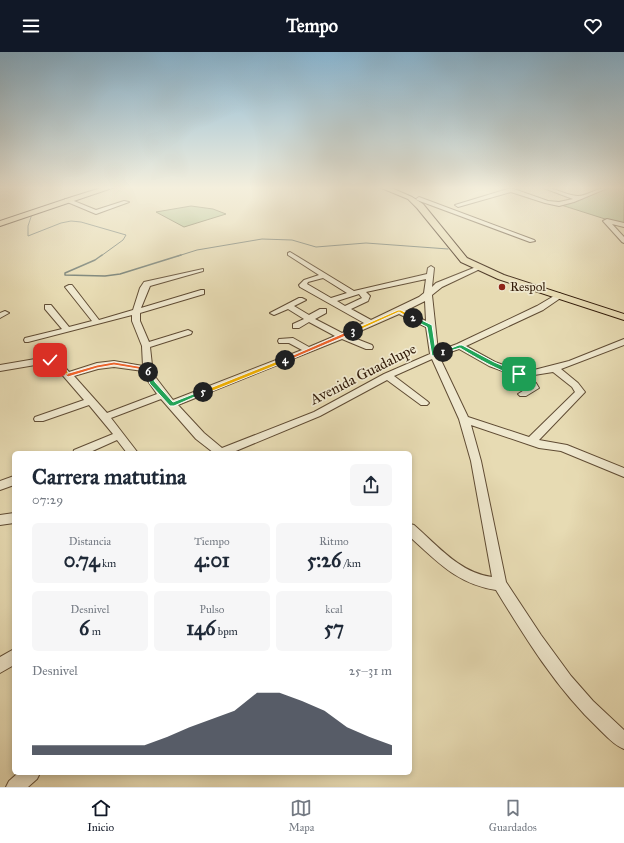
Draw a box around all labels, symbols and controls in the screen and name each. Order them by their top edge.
icon: menu [20,15,42,37]
text: Tempo [286,15,338,37]
icon: heart [582,15,604,37]
place label: Respol [510,279,546,295]
marker: Respol [497,282,507,292]
pin: 2 [403,308,423,328]
text: 2 [410,311,416,324]
pin: 3 [343,321,363,341]
text: 3 [351,324,355,337]
street label: Avenida Guadalupe [306,339,419,409]
pin: 1 [433,342,453,362]
pin [33,343,67,377]
text: 1 [441,345,445,358]
icon: check [39,349,61,371]
pin: 4 [275,350,295,370]
text: 4 [282,353,288,366]
pin [502,357,536,391]
pin: 6 [138,362,158,382]
icon: arrive [508,363,530,385]
text: 6 [145,365,151,378]
pin: 5 [193,382,213,402]
text: 5 [200,385,206,398]
text: Carrera matutina [32,463,186,490]
button: share [350,464,392,506]
text: 07:29 [32,492,63,508]
text: Distancia [69,535,111,548]
text: Tiempo [194,535,230,548]
text: Ritmo [319,535,349,548]
text: 0.74 [64,548,100,572]
text: 4:01 [194,548,230,572]
text: 5:26 [307,548,341,572]
text: km [100,557,116,570]
text: /km [341,557,361,570]
text: Desnivel [71,603,109,616]
text: Pulso [200,603,224,616]
text: kcal [325,603,343,616]
text: 6 [79,616,89,640]
text: 146 [186,616,215,640]
text: 57 [324,616,344,640]
text: m [89,625,101,638]
text: bpm [215,625,238,638]
text: Desnivel [32,663,78,679]
text: 25–31 m [349,663,392,679]
tab: Inicio [87,797,114,834]
tab: Mapa [288,797,315,834]
tab: Guardados [489,797,537,834]

